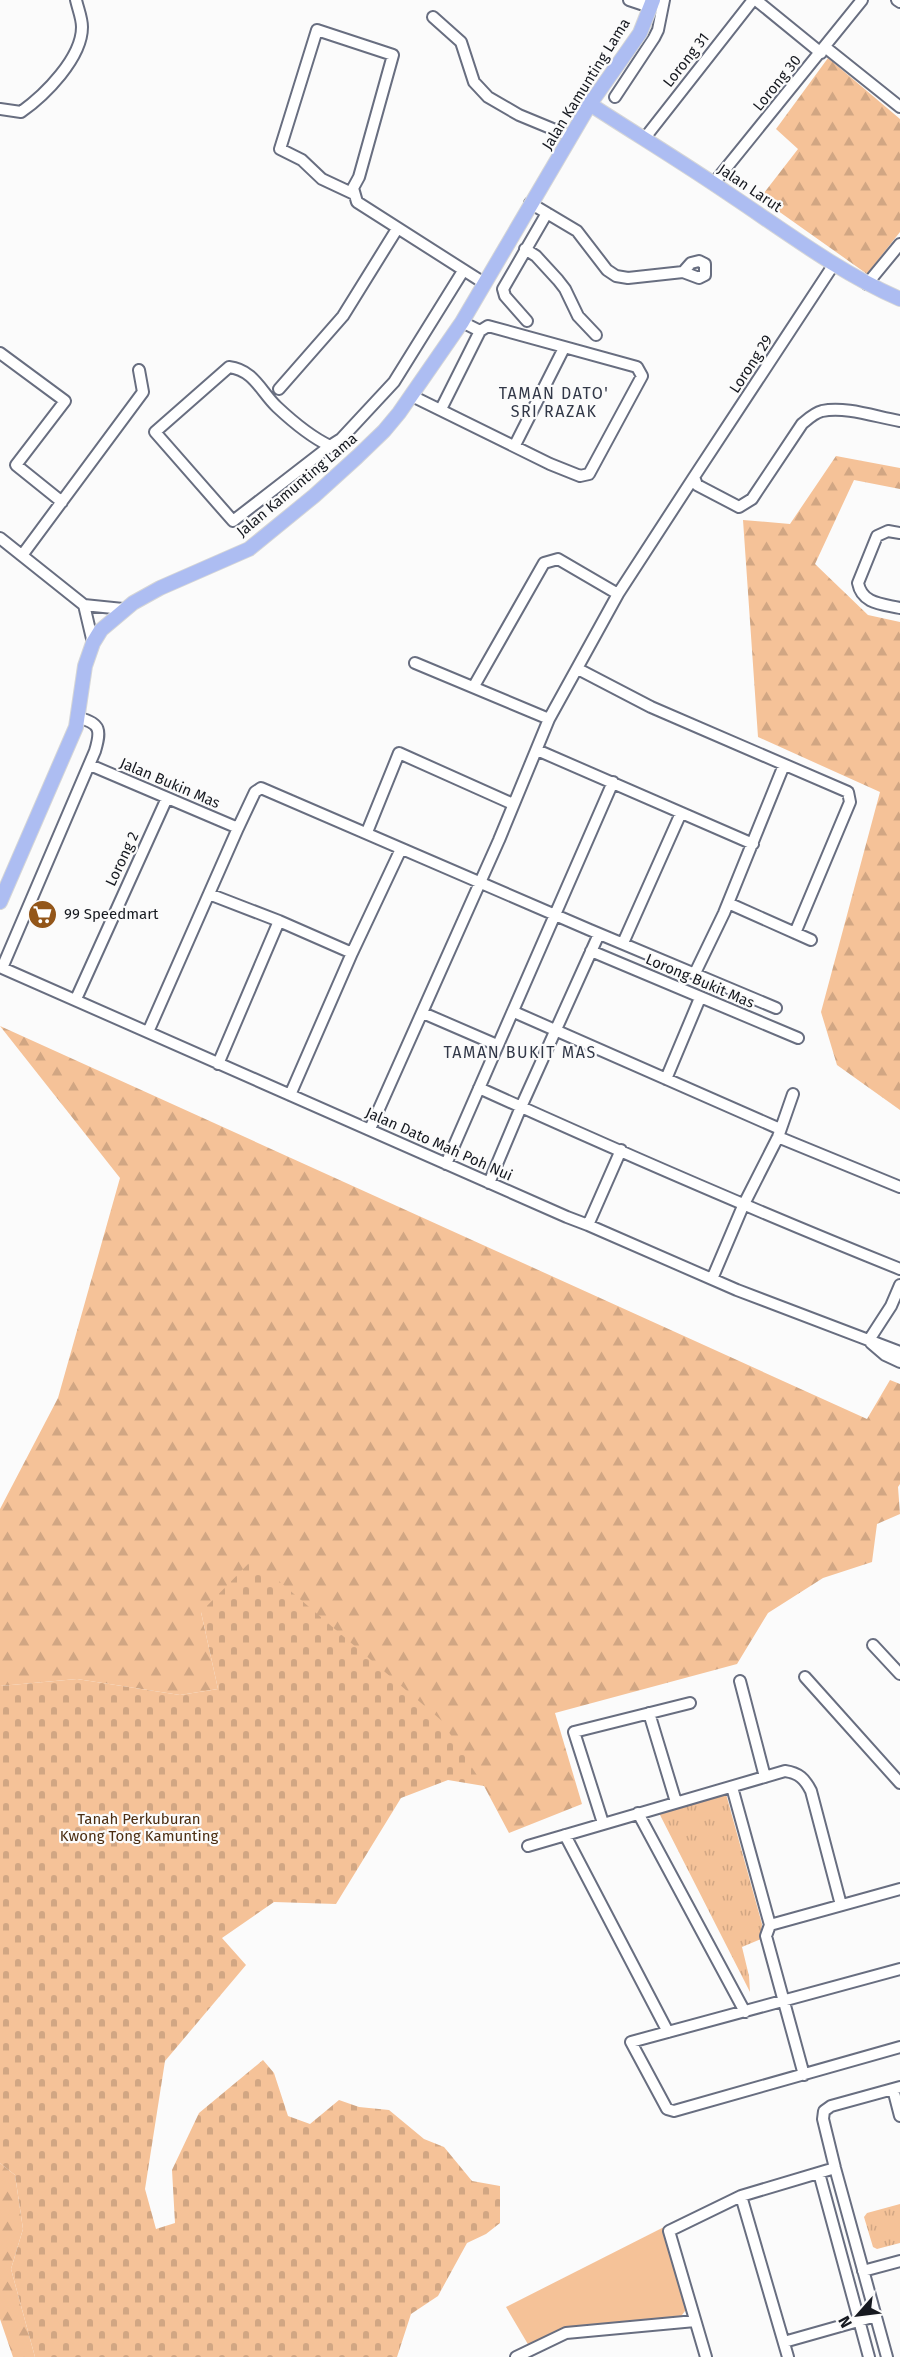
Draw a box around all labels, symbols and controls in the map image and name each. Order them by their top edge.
street label: Jalan Kamunting Lama [538,15,634,153]
street label: Lorong 31 [659,29,713,91]
street label: Lorong 30 [749,52,805,114]
street label: Jalan Larut [715,160,786,216]
street label: Lorong 29 [726,331,776,396]
district label: TAMAN DATO' SRI RAZAK [499,384,609,421]
street label: Jalan Kamunting Lama [233,429,361,541]
street label: Jalan Bukin Mas [117,754,223,812]
street label: Lorong 2 [102,829,142,889]
supermarket icon: 99 Speedmart [27,898,59,930]
place label: 99 Speedmart [64,905,159,923]
street label: Lorong Bukit Mas [643,950,757,1012]
district label: TAMAN BUKIT MAS [443,1043,597,1062]
street label: Jalan Dato Mah Poh Nui [363,1103,515,1185]
park label: Tanah Perkuburan Kwong Tong Kamunting [60,1810,218,1845]
north arrow [828,2285,888,2345]
text: N [834,2313,856,2331]

